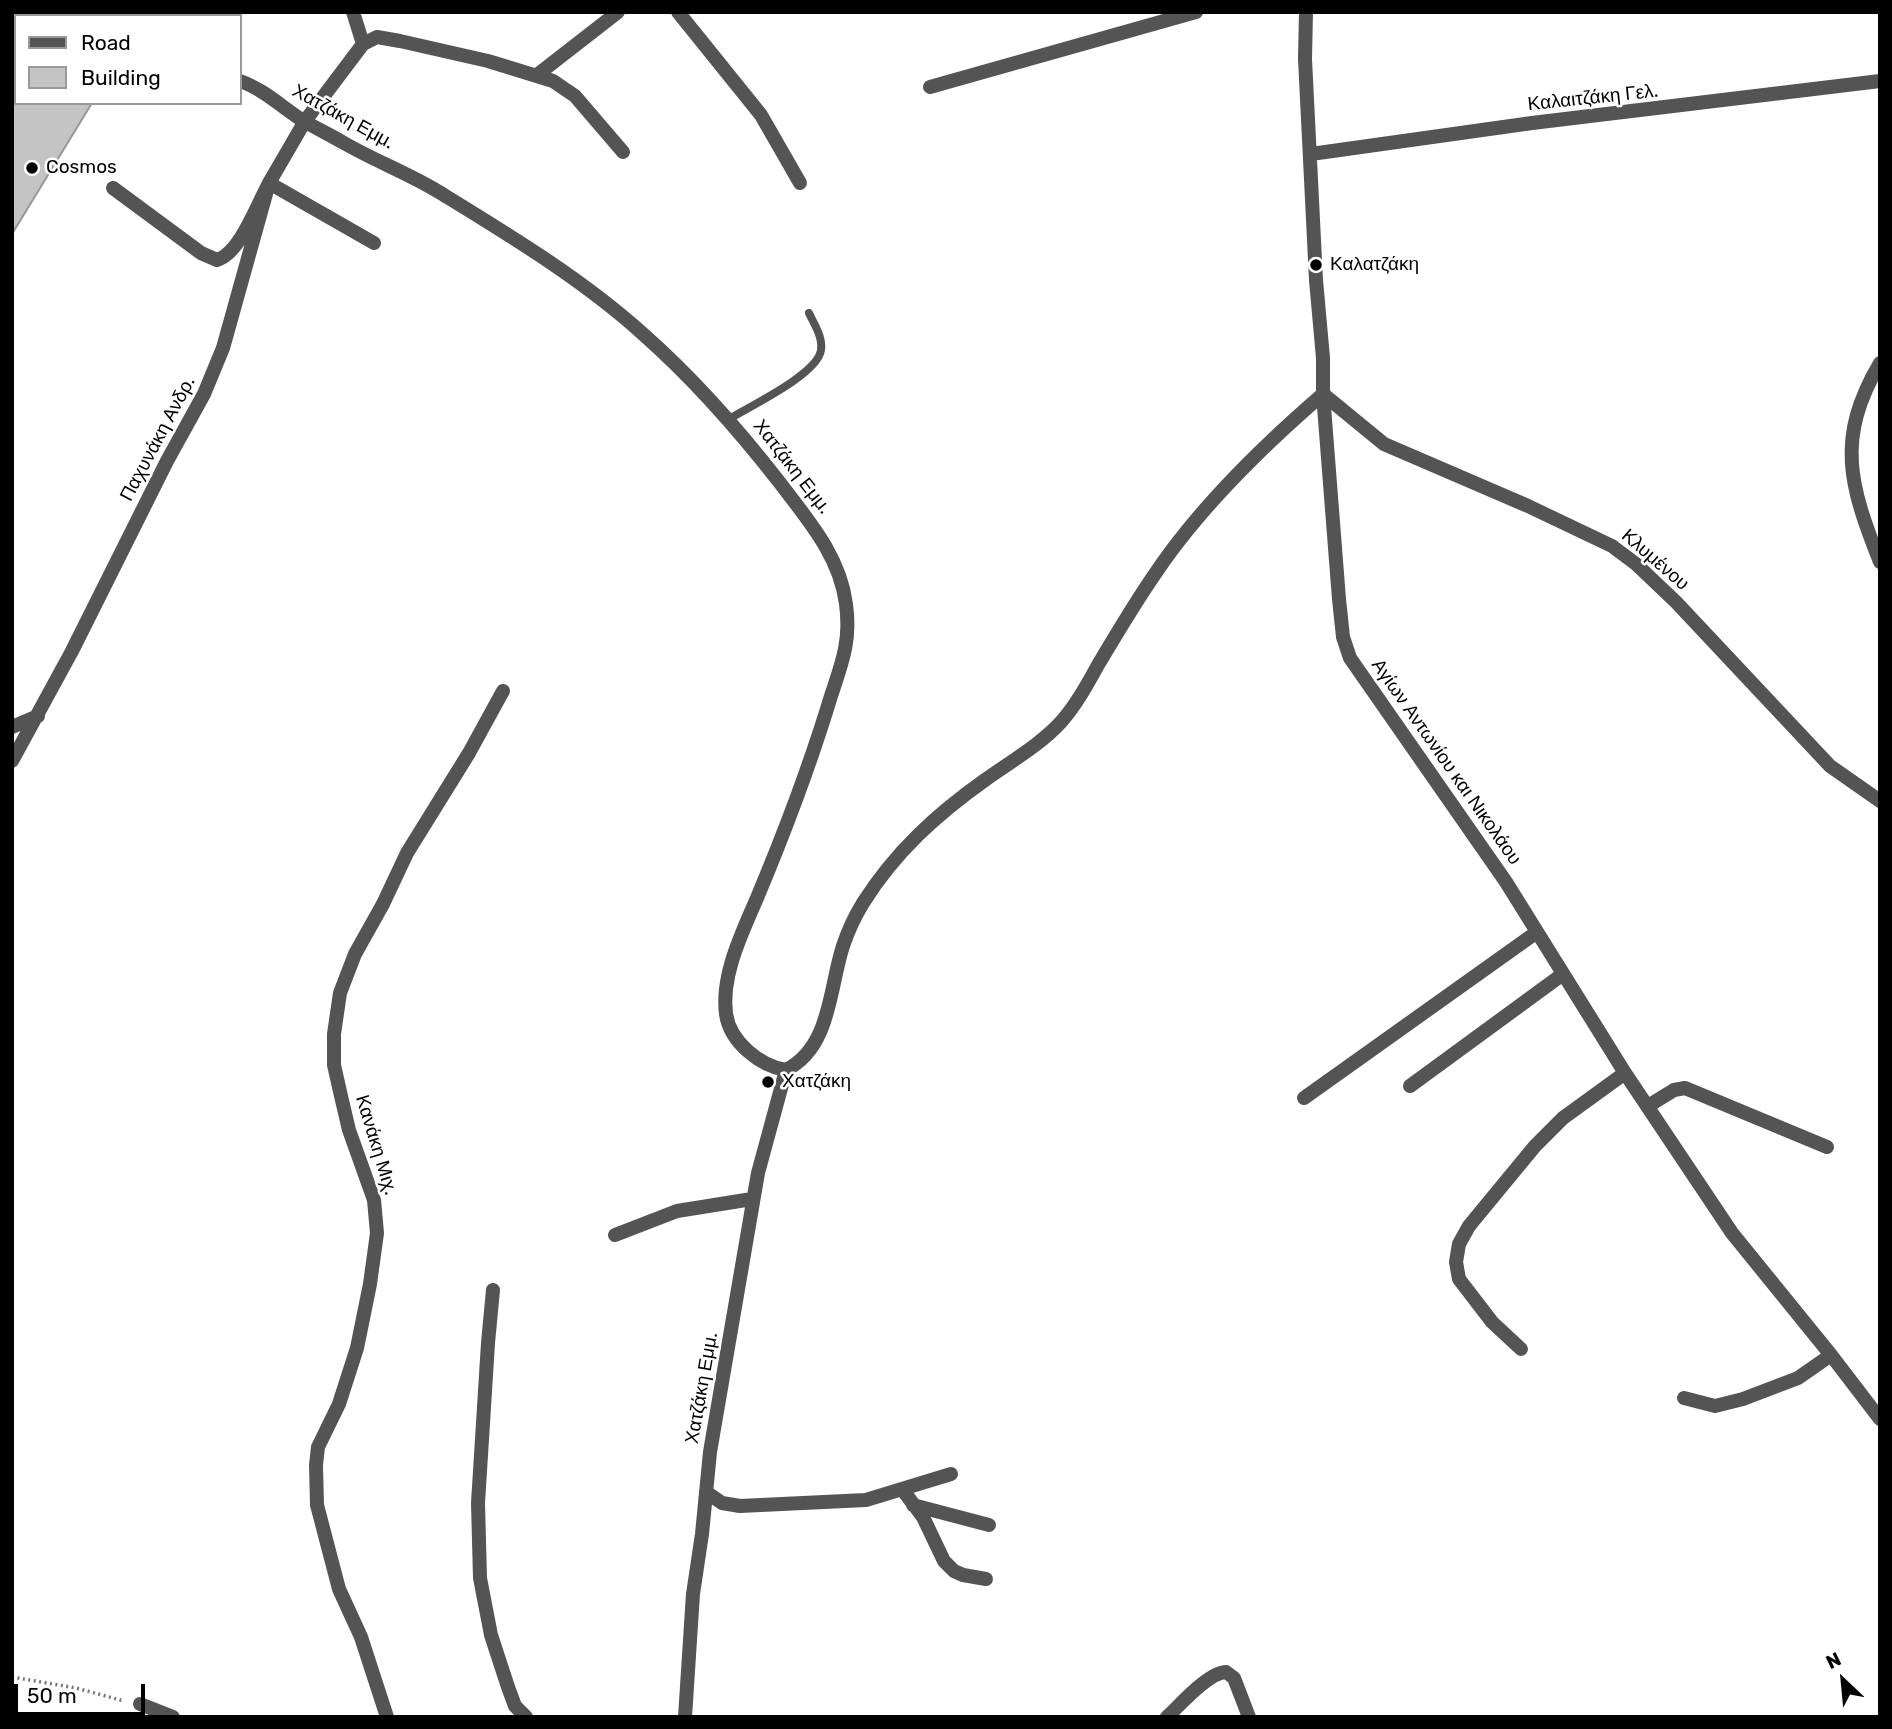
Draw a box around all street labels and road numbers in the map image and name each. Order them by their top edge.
street label: Χατζάκη Εμμ. [288,80,398,154]
street label: Καλαιτζάκη Γελ. [1527,80,1659,116]
street label: Παχυνάκη Ανδρ. [115,373,201,505]
street label: Χατζάκη Εμμ. [748,415,836,519]
street label: Κλυμένου [1617,525,1693,595]
street label: Αγίων Αντωνίου και Νικολάου [1366,655,1526,869]
street label: Κανάκη Μιχ. [350,1092,402,1198]
street label: Χατζάκη Εμμ. [681,1330,723,1446]

